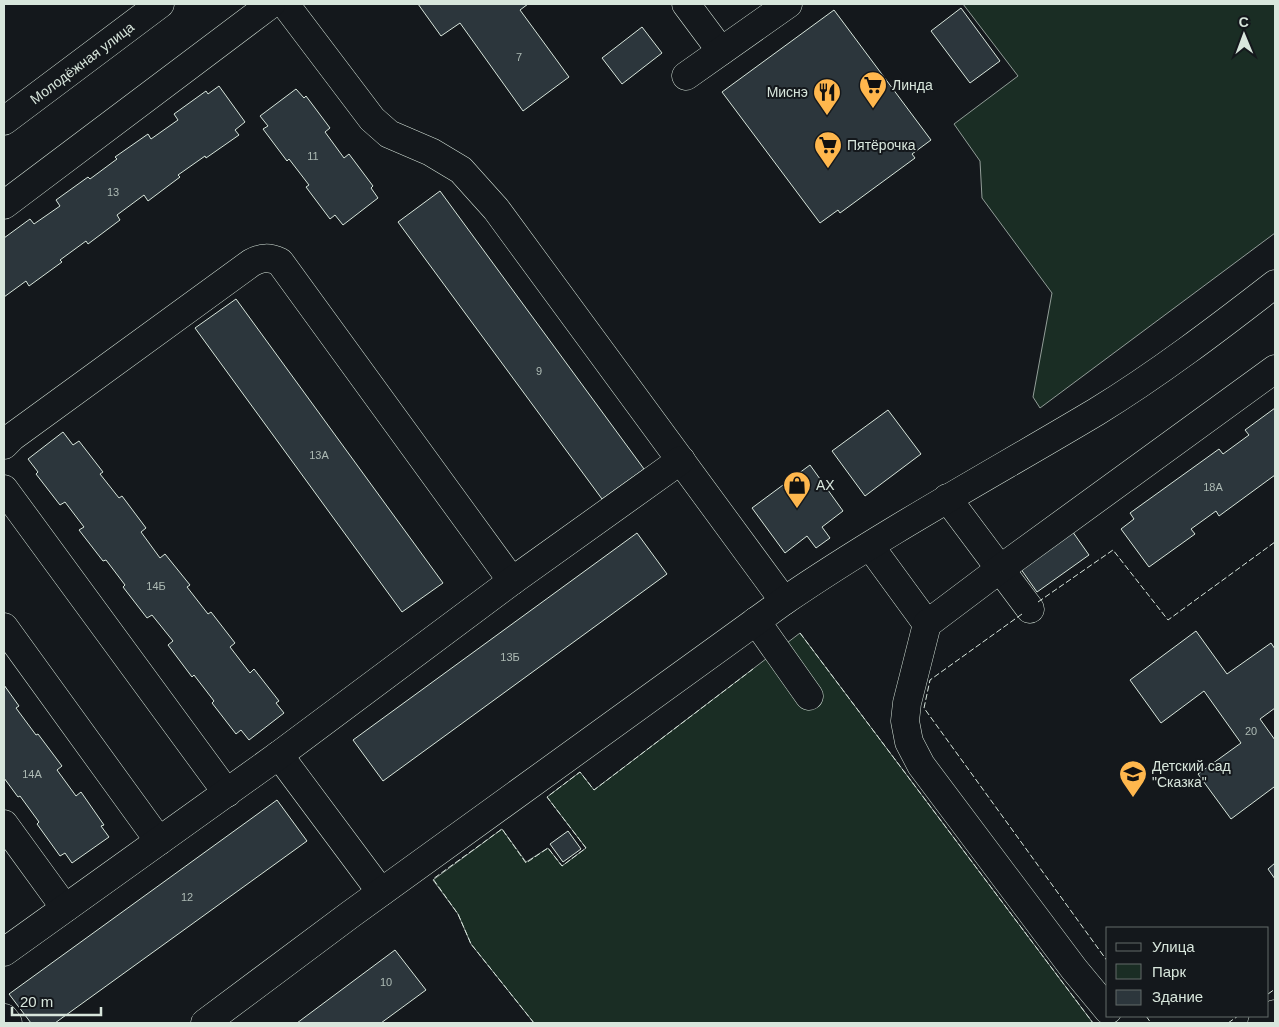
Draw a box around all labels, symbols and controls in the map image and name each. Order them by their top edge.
north arrow [1219,10,1269,60]
text: С [1239,14,1249,30]
street label: Молодёжная улица [27,19,137,107]
house number: 7 [516,51,522,63]
supermarket icon: Линда [858,70,888,109]
restaurant icon: Миснэ [812,77,842,116]
place label: Линда [892,77,933,93]
place label: Миснэ [767,84,808,100]
supermarket icon: Пятёрочка [813,130,843,169]
place label: Пятёрочка [847,137,916,153]
house number: 11 [307,150,319,162]
house number: 13 [107,186,119,198]
house number: 9 [536,365,542,377]
house number: 13А [309,449,329,461]
shop icon: АХ [782,470,812,509]
place label: АХ [816,477,835,493]
house number: 18А [1203,481,1223,493]
house number: 14Б [146,580,166,592]
house number: 13Б [500,651,520,663]
house number: 20 [1245,725,1257,737]
place label: Детский сад "Сказка" [1152,758,1231,790]
school or university icon: Детский сад "Сказка" [1118,759,1148,798]
house number: 14А [22,768,42,780]
house number: 12 [181,891,193,903]
legend [1106,927,1269,1017]
text: Улица [1152,938,1195,955]
text: Парк [1152,963,1186,980]
house number: 10 [380,976,392,988]
scale bar [12,984,101,1016]
text: Здание [1152,988,1203,1005]
text: 20 m [20,993,53,1010]

